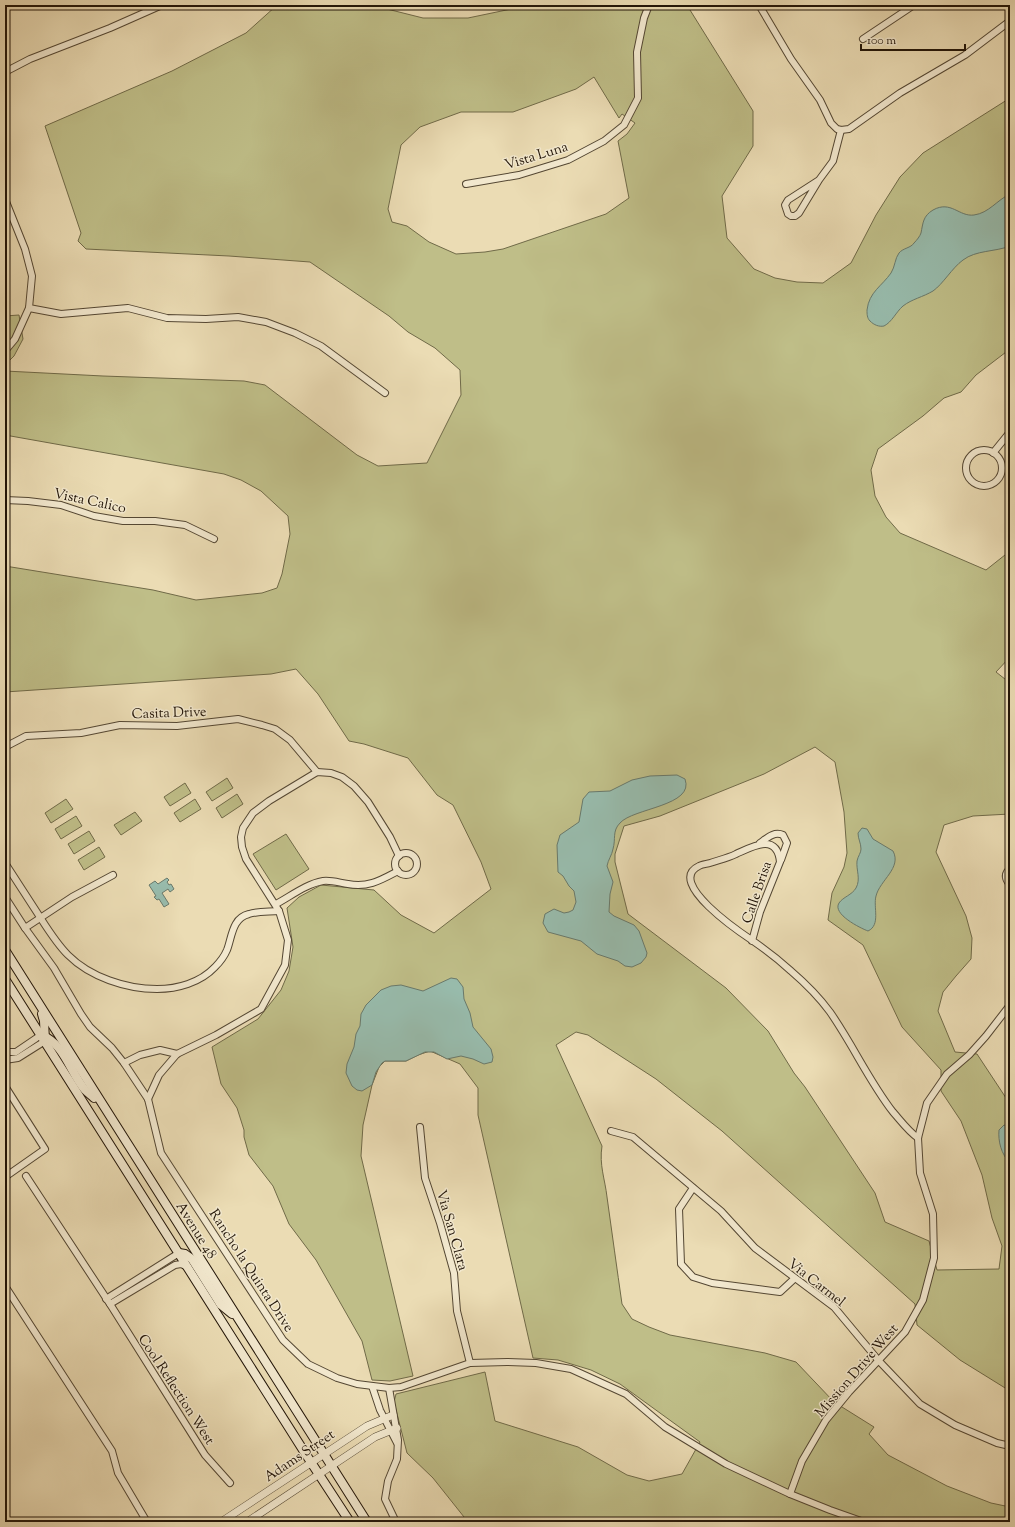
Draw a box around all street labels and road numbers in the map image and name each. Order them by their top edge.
street label: Vista Luna [502,138,571,176]
street label: Vista Calico [52,485,128,519]
street label: Casita Drive [131,703,207,725]
street label: Calle Brisa [738,858,778,927]
street label: Via San Clara [430,1188,472,1274]
street label: Avenue 48 [170,1199,221,1263]
street label: Rancho la Quinta Drive [203,1206,298,1336]
street label: Via Carmel [783,1255,849,1313]
street label: Mission Drive West [811,1320,904,1423]
street label: Cool Reflection West [132,1331,219,1449]
street label: Adams Street [261,1426,340,1488]

